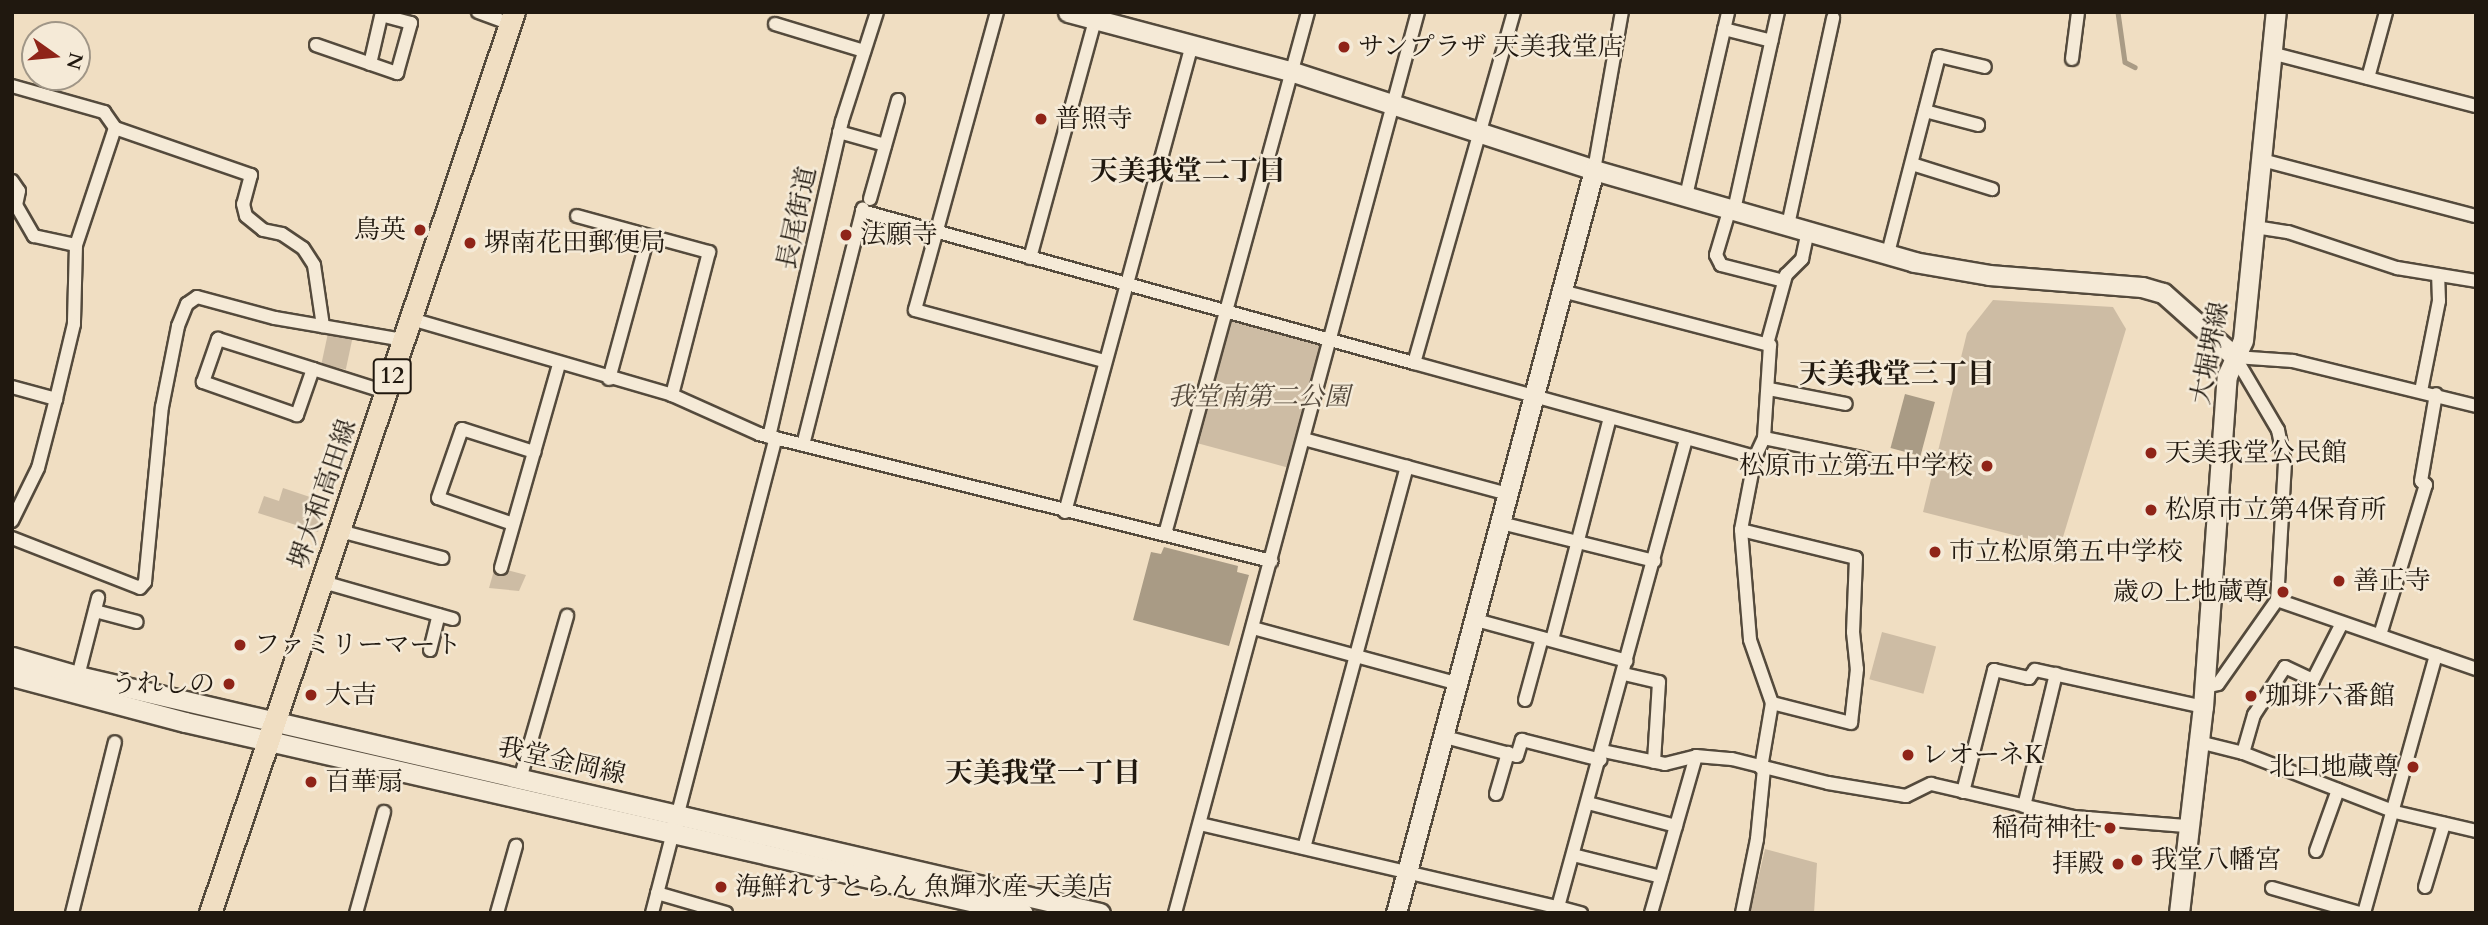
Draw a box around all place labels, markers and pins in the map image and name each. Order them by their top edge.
place label: サンプラザ 天美我堂店 [1358,31,1625,63]
marker: サンプラザ 天美我堂店 [1336,39,1352,55]
place label: 普照寺 [1055,103,1133,135]
marker: 普照寺 [1033,111,1049,127]
place label: 鳥英 [354,214,406,246]
place label: 法願寺 [860,219,938,251]
marker: 鳥英 [412,222,428,238]
place label: 堺南花田郵便局 [484,227,666,259]
marker: 法願寺 [838,227,854,243]
marker: 堺南花田郵便局 [462,235,478,251]
place label: 天美我堂公民館 [2165,437,2347,469]
marker: 天美我堂公民館 [2143,445,2159,461]
place label: 松原市立第五中学校 [1739,450,1973,482]
marker: 松原市立第五中学校 [1979,458,1995,474]
place label: 松原市立第4保育所 [2165,494,2386,526]
marker: 松原市立第4保育所 [2143,502,2159,518]
place label: 市立松原第五中学校 [1949,536,2183,568]
marker: 市立松原第五中学校 [1927,544,1943,560]
place label: 善正寺 [2353,565,2431,597]
marker: 善正寺 [2331,573,2347,589]
place label: 歳の上地蔵尊 [2113,576,2269,608]
marker: 歳の上地蔵尊 [2275,584,2291,600]
place label: ファミリーマート [254,629,462,661]
marker: ファミリーマート [232,637,248,653]
place label: うれしの [111,668,215,700]
marker: うれしの [221,676,237,692]
place label: 大吉 [325,679,377,711]
place label: 珈琲六番館 [2265,680,2395,712]
marker: 大吉 [303,687,319,703]
marker: 珈琲六番館 [2243,688,2259,704]
place label: レオーネK [1922,739,2045,771]
marker: レオーネK [1900,747,1916,763]
place label: 北口地蔵尊 [2269,751,2399,783]
marker: 北口地蔵尊 [2405,759,2421,775]
place label: 百華扇 [325,766,403,798]
marker: 百華扇 [303,774,319,790]
place label: 稲荷神社 [1992,812,2096,844]
marker: 稲荷神社 [2102,820,2118,836]
place label: 我堂八幡宮 [2151,844,2281,876]
place label: 拝殿 [2052,848,2104,880]
marker: 我堂八幡宮 [2129,852,2145,868]
marker: 拝殿 [2110,856,2126,872]
place label: 海鮮れすとらん 魚輝水産 天美店 [735,871,1113,903]
marker: 海鮮れすとらん 魚輝水産 天美店 [713,879,729,895]

